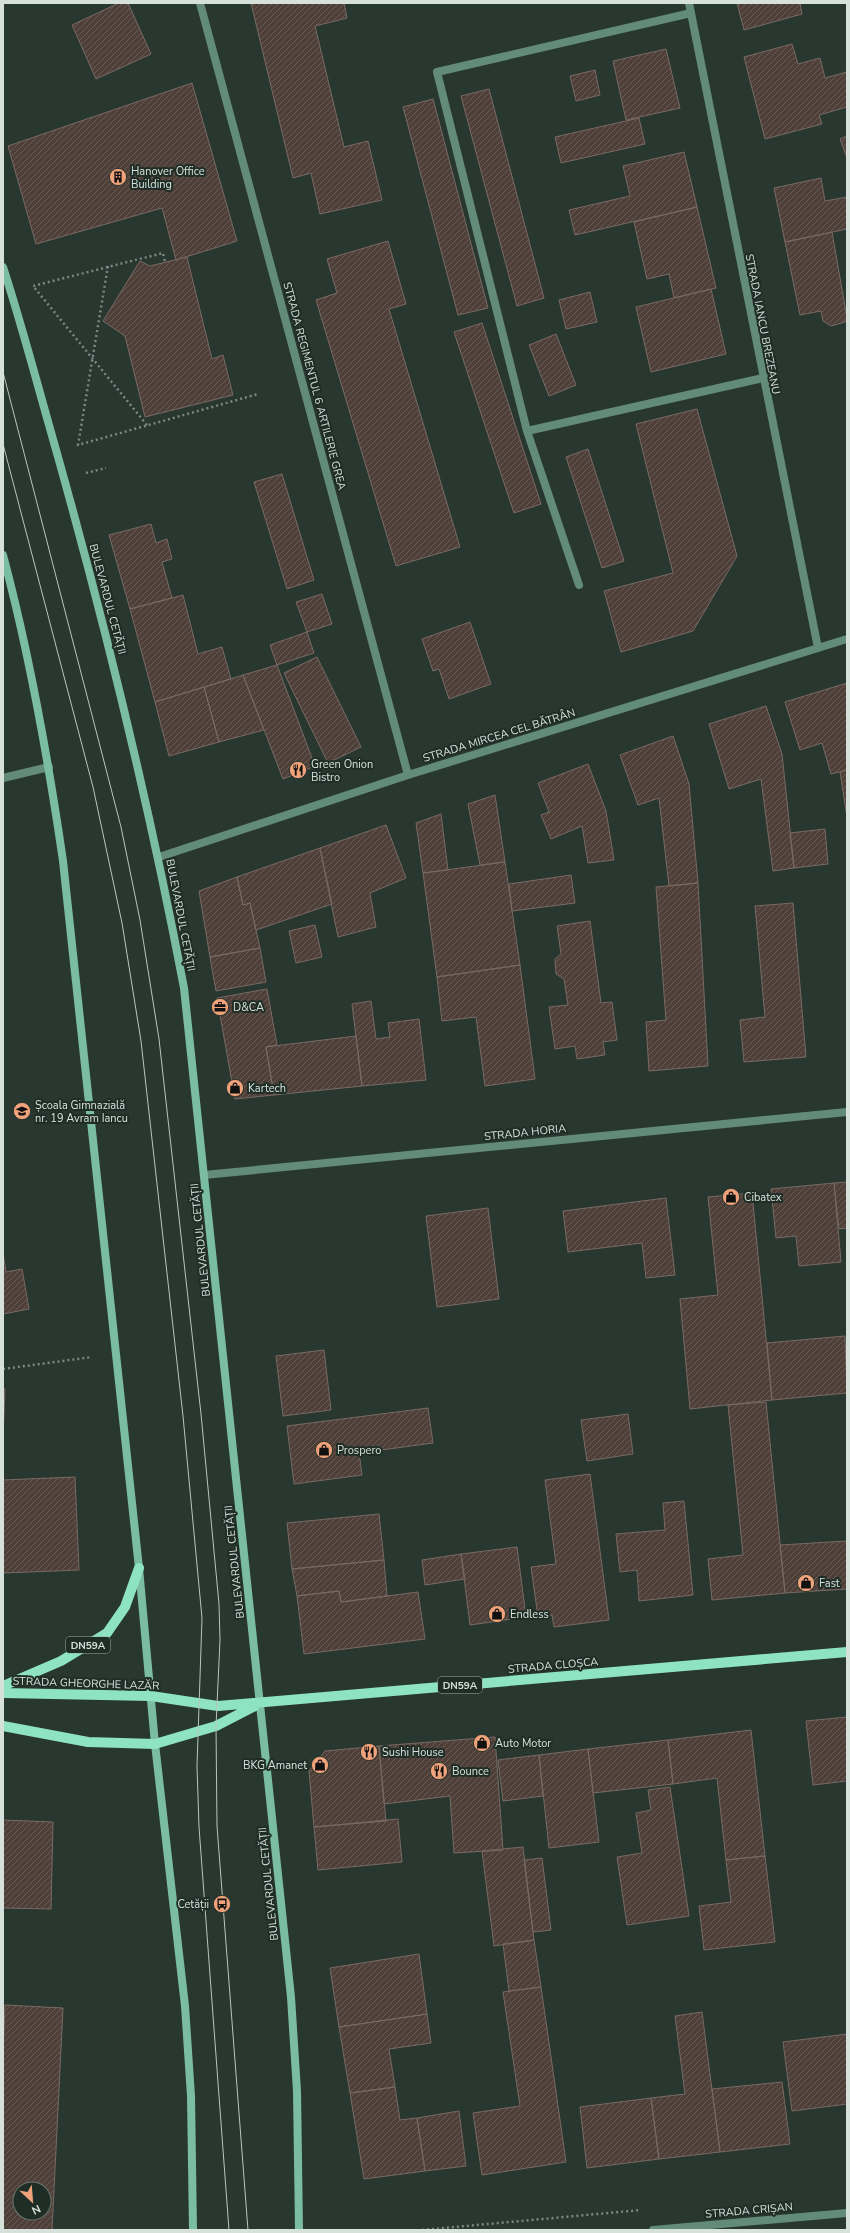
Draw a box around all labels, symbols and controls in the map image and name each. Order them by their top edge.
place label: Hanover Office Building [131,164,205,192]
building icon: Hanover Office Building [108,167,128,187]
street label: STRADA IANCU BREZEANU [742,253,783,396]
street label: STRADA REGIMENTUL 6 ARTILERIE GREA [279,280,350,492]
street label: BULEVARDUL CETĂȚII [86,542,130,656]
street label: STRADA MIRCEA CEL BĂTRÂN [421,704,577,766]
place label: Green Onion Bistro [311,757,373,785]
restaurant icon: Green Onion Bistro [288,760,308,780]
street label: BULEVARDUL CETĂȚII [162,858,200,972]
office icon: D&CA [210,997,230,1017]
place label: D&CA [233,1000,264,1015]
shop icon: Kartech [225,1078,245,1098]
place label: Kartech [248,1081,286,1096]
place label: Școala Gimnazială nr. 19 Avram Iancu [35,1098,128,1126]
school or university icon: Școala Gimnazială nr. 19 Avram Iancu [12,1101,32,1121]
street label: STRADA HORIA [483,1121,567,1144]
street label: BULEVARDUL CETĂȚII [186,1182,214,1298]
shop icon: Cibatex [721,1187,741,1207]
place label: Cibatex [744,1190,782,1205]
shop icon: Prospero [314,1440,334,1460]
place label: Prospero [337,1443,381,1458]
street label: BULEVARDUL CETĂȚII [220,1504,248,1620]
shop icon: Fast [796,1573,816,1593]
place label: Fast [819,1576,840,1591]
shop icon: Endless [487,1604,507,1624]
place label: Endless [510,1607,549,1622]
road number: DN59A [66,1637,110,1653]
street label: STRADA CLOȘCA [507,1654,599,1677]
street label: STRADA GHEORGHE LAZĂR [12,1672,160,1694]
road number: DN59A [438,1677,482,1693]
shop icon: Auto Motor [472,1733,492,1753]
place label: Auto Motor [495,1736,551,1751]
restaurant icon: Sushi House [359,1742,379,1762]
place label: Sushi House [382,1745,444,1760]
shop icon: BKG Amanet [310,1755,330,1775]
place label: BKG Amanet [243,1758,307,1773]
restaurant icon: Bounce [429,1761,449,1781]
place label: Bounce [452,1764,489,1779]
street label: BULEVARDUL CETĂȚII [254,1826,282,1942]
bus stop icon: Cetății [212,1894,232,1914]
place label: Cetății [178,1897,209,1912]
north arrow [12,2181,52,2221]
street label: STRADA CRIȘAN [705,2199,793,2222]
text: N [29,2201,43,2218]

